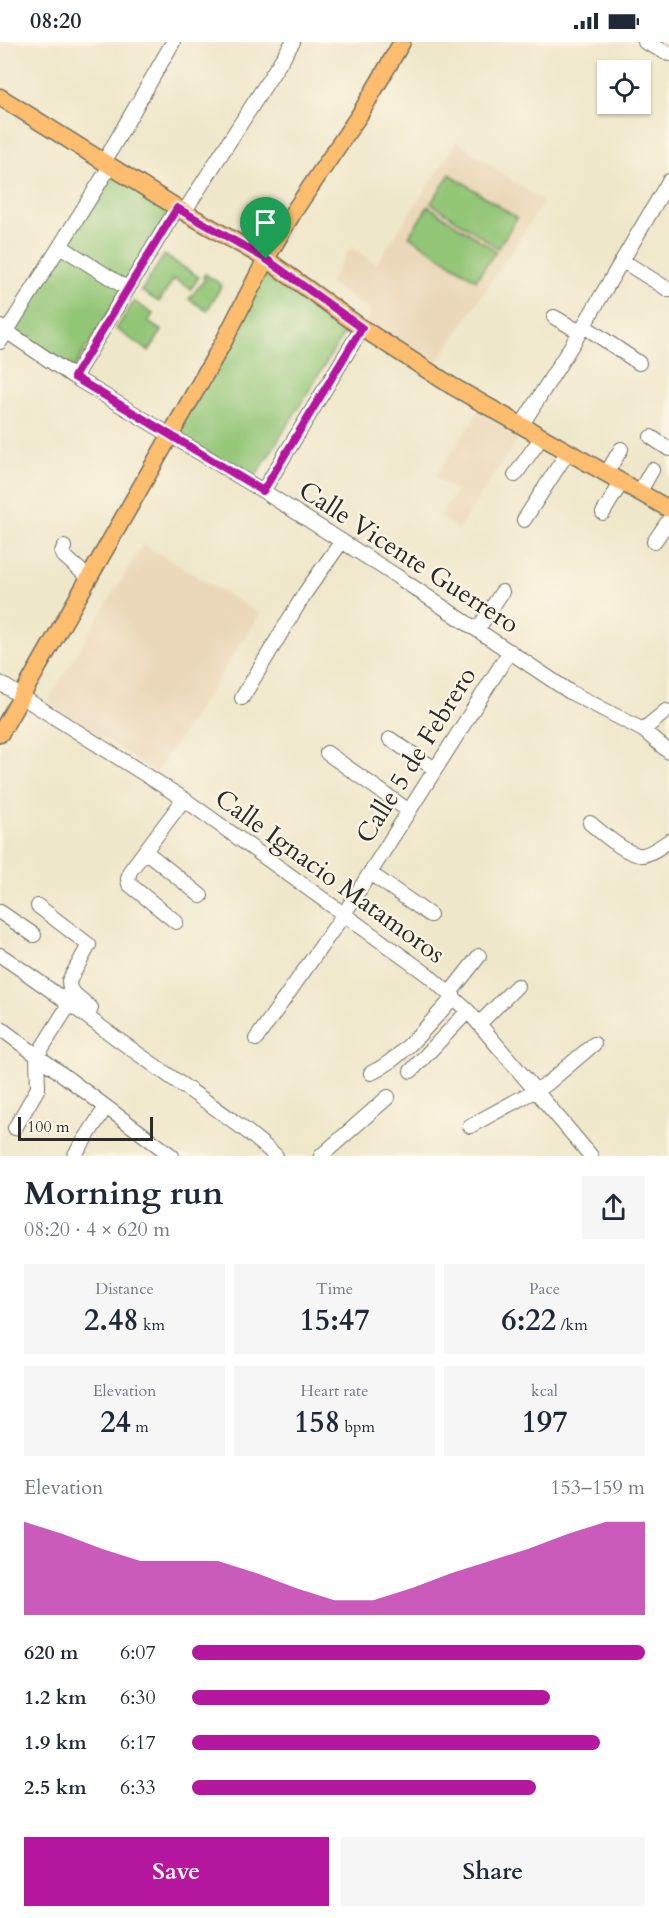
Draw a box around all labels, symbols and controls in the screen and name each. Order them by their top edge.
text: 08:20 [30,6,81,36]
map controls [597,60,651,114]
button: locate [597,60,651,114]
pin [240,197,291,259]
icon: arrive [249,206,282,239]
street label: Calle Vicente Guerrero [292,473,526,641]
street label: Calle 5 de Febrero [348,660,484,850]
street label: Calle Ignacio Matamoros [208,781,452,971]
scale bar [18,1114,153,1142]
text: 100 m [27,1116,69,1138]
text: Morning run [24,1171,224,1216]
button: share [582,1176,645,1239]
text: 08:20 · 4 × 620 m [24,1216,170,1243]
text: Distance [95,1278,154,1300]
text: Time [316,1278,353,1300]
text: Pace [529,1278,560,1300]
text: 2.48 [84,1300,139,1341]
text: 15:47 [299,1300,370,1341]
text: 6:22 [501,1300,556,1341]
text: km [139,1314,165,1336]
text: /km [556,1314,588,1336]
text: Elevation [93,1380,156,1402]
text: Heart rate [301,1380,368,1402]
text: kcal [531,1380,558,1402]
text: 24 [100,1402,131,1443]
text: 158 [294,1402,340,1443]
text: 197 [521,1402,568,1443]
text: m [131,1416,149,1438]
text: bpm [340,1416,375,1438]
text: Elevation [24,1474,103,1501]
text: 153–159 m [550,1474,645,1501]
text: 620 m [24,1639,79,1666]
text: 6:07 [120,1639,156,1666]
text: 1.2 km [24,1684,87,1711]
text: 6:30 [120,1684,156,1711]
text: 1.9 km [24,1729,87,1756]
text: 6:17 [120,1729,156,1756]
text: 2.5 km [24,1774,87,1801]
text: 6:33 [120,1774,156,1801]
button: Save [24,1837,329,1906]
button: Share [341,1837,645,1906]

